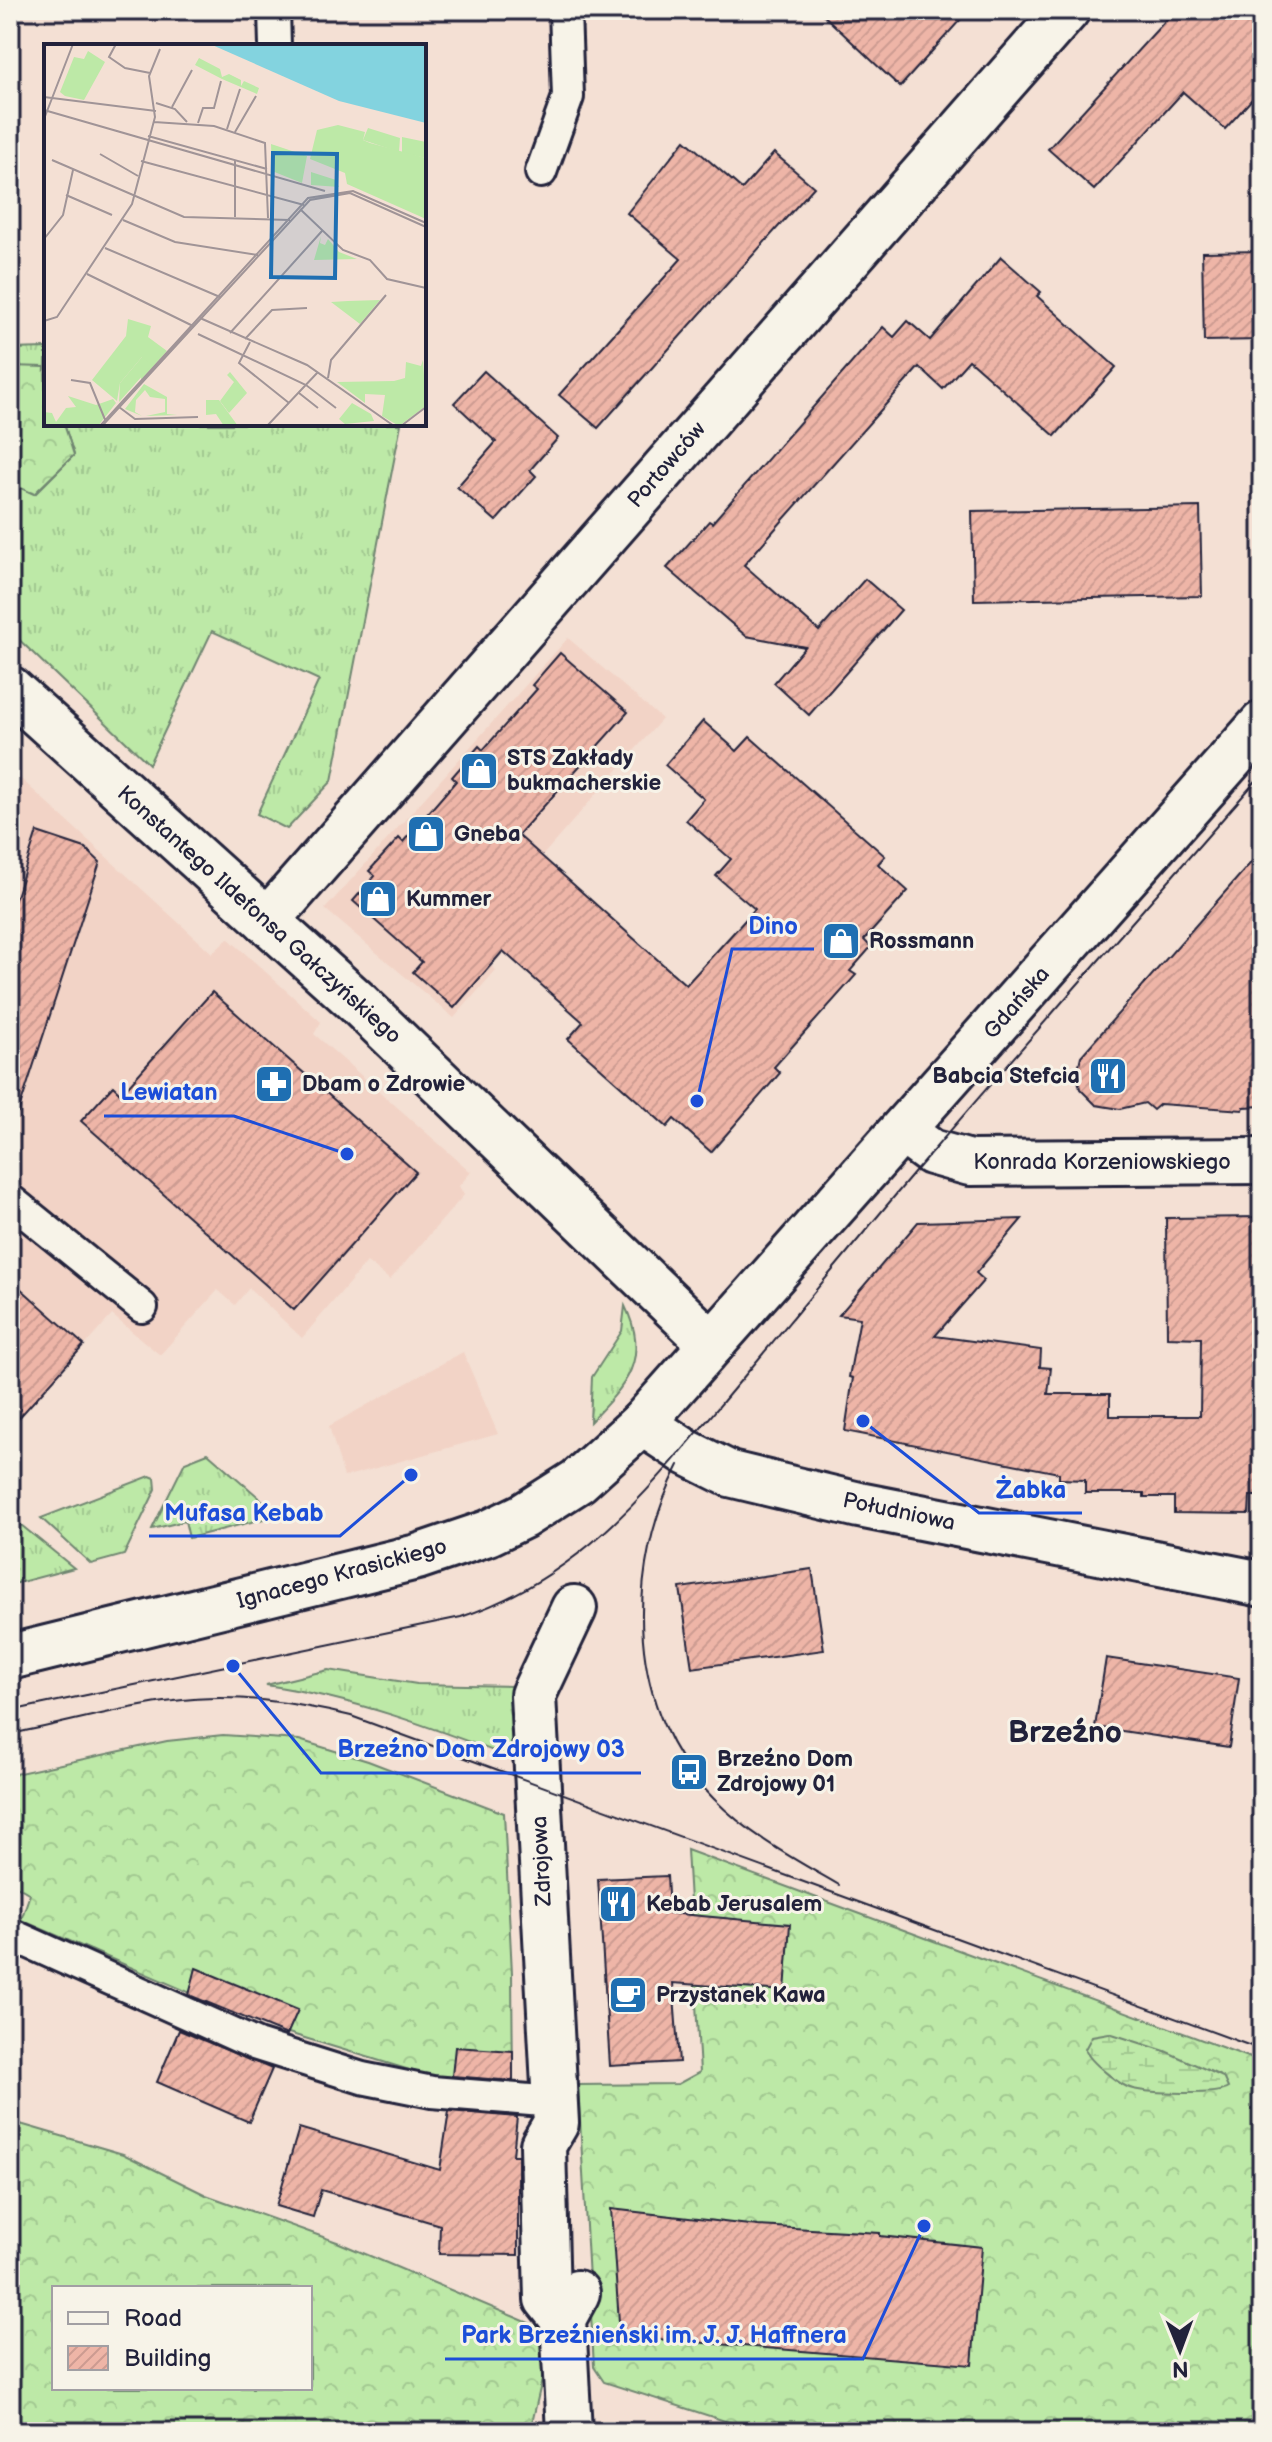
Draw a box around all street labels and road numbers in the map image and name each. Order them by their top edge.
street label: Portowców [622,416,712,514]
street label: Konstantego Ildefonsa Gałczyńskiego [111,780,407,1050]
street label: Gdańska [978,961,1056,1045]
street label: Konrada Korzeniowskiego [973,1149,1231,1176]
street label: Południowa [840,1487,958,1537]
street label: Ignacego Krasickiego [234,1533,450,1615]
street label: Zdrojowa [526,1815,558,1908]

